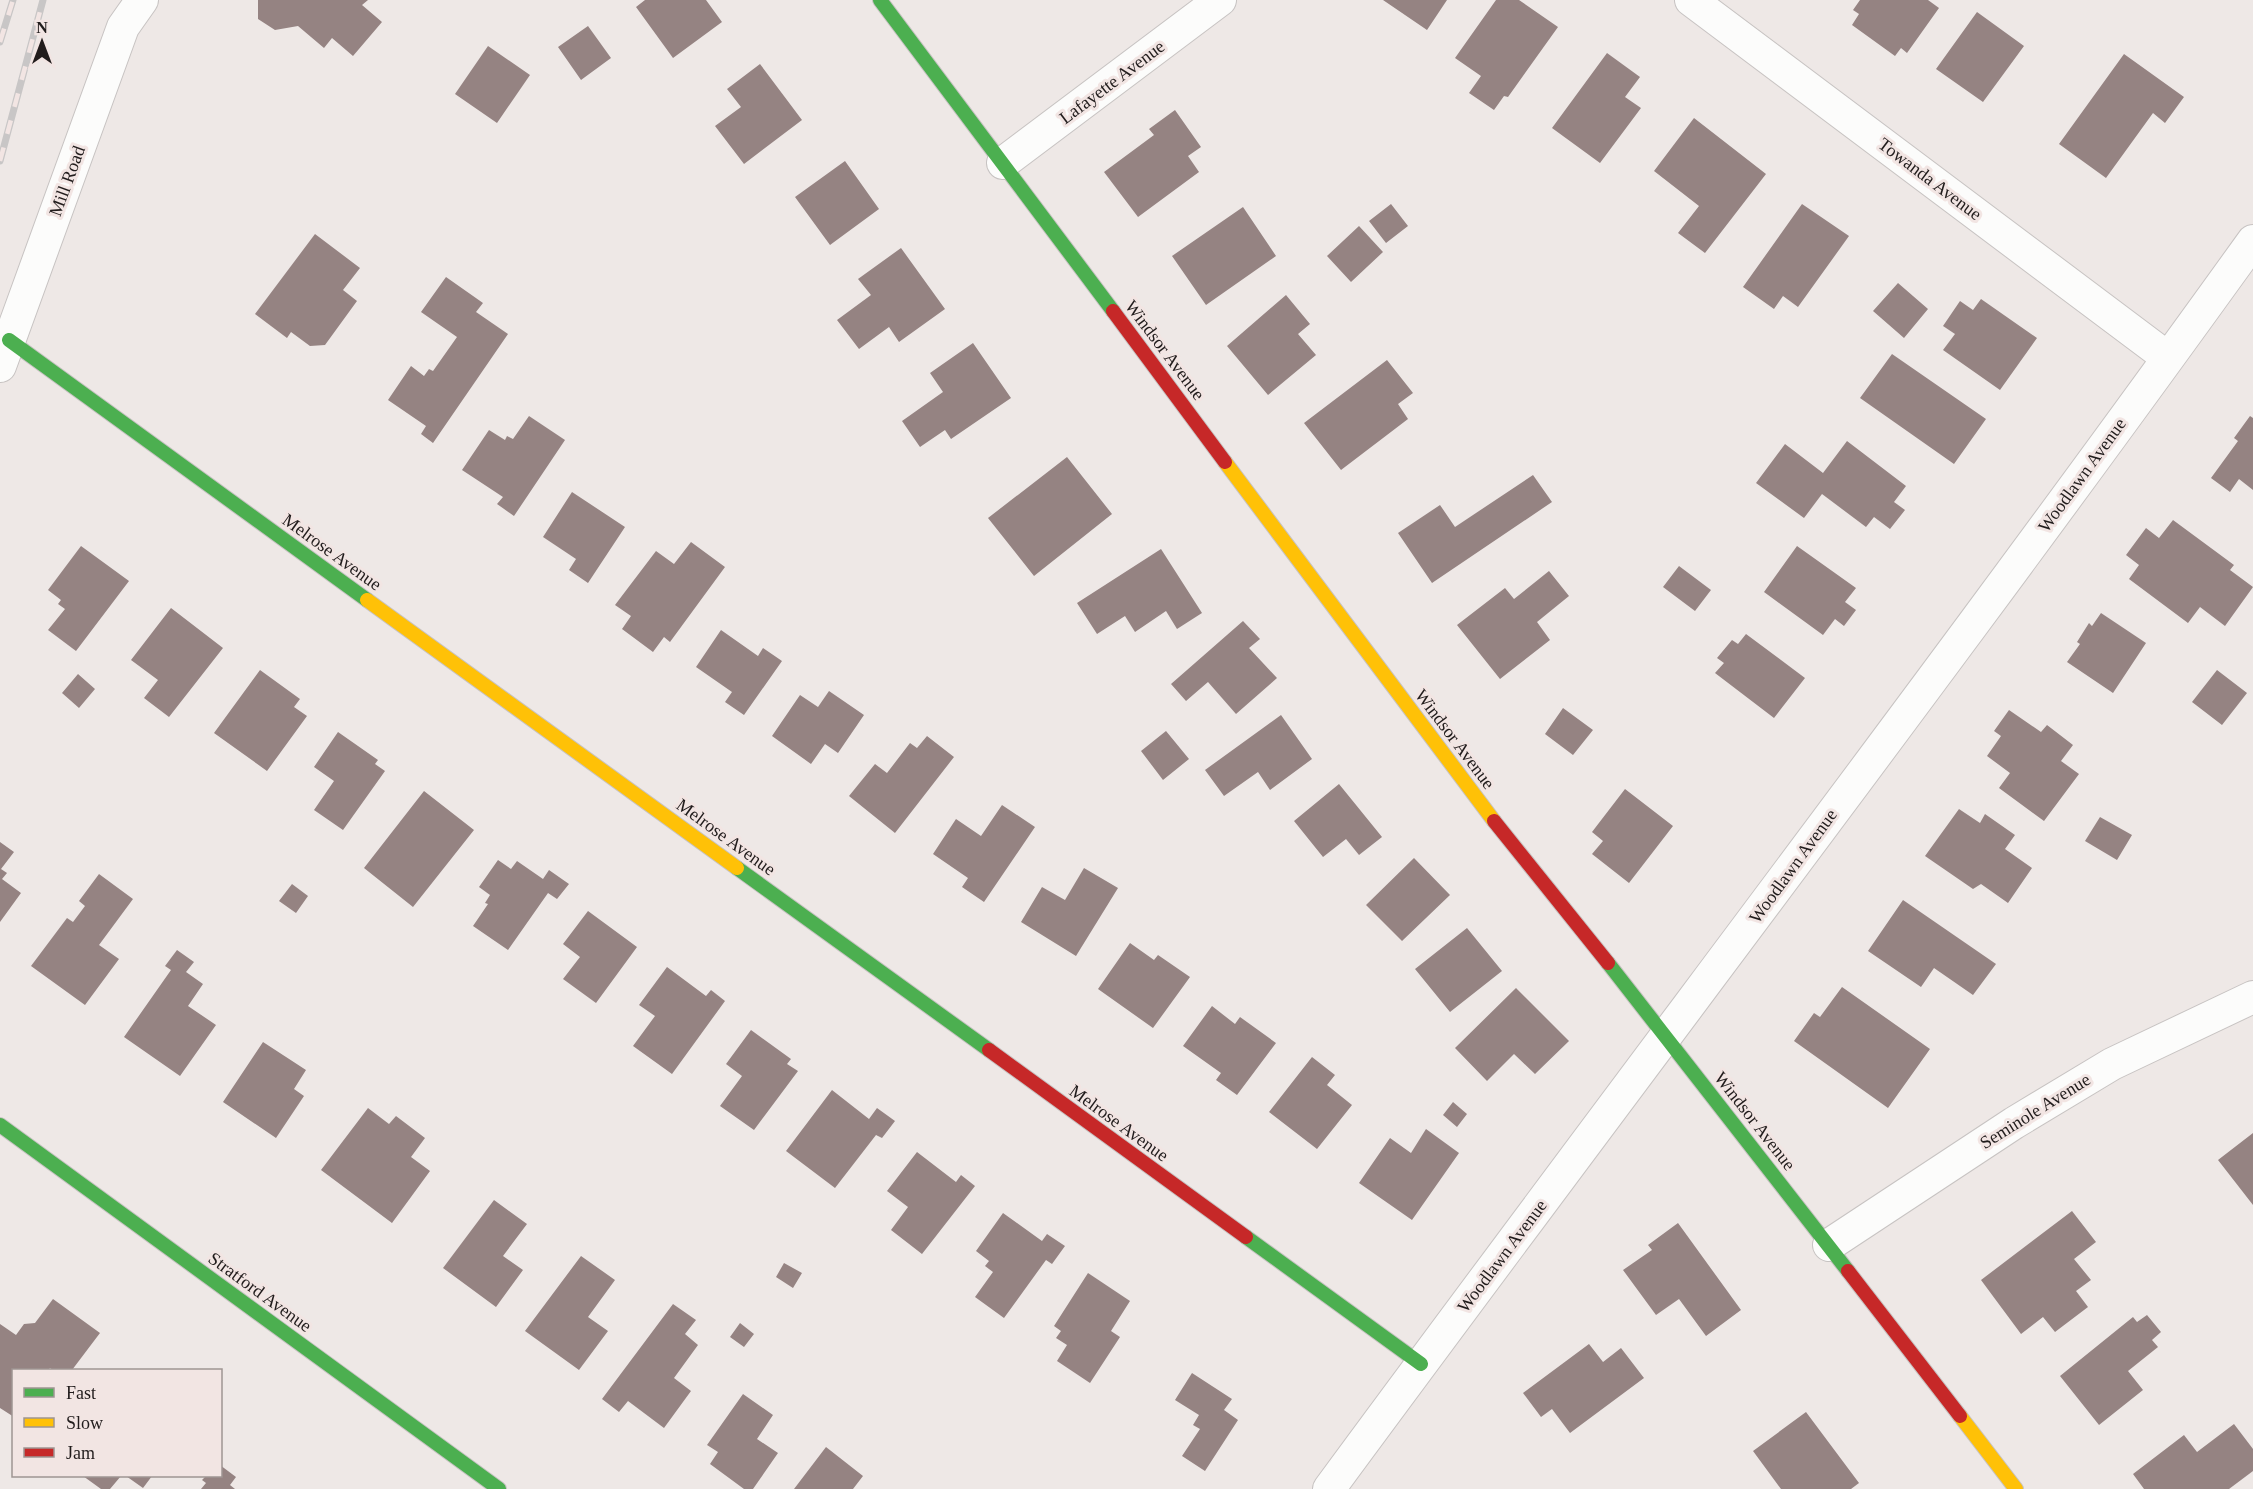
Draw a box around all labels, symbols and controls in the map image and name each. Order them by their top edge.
north arrow [12,12,72,72]
text: N [36,19,48,36]
street label: Lafayette Avenue [1056,36,1168,128]
street label: Towanda Avenue [1875,134,1985,224]
street label: Mill Road [45,143,89,219]
street label: Windsor Avenue [1121,296,1209,404]
street label: Woodlawn Avenue [2034,414,2130,536]
street label: Melrose Avenue [279,509,385,595]
street label: Windsor Avenue [1411,685,1499,793]
street label: Melrose Avenue [673,794,779,880]
street label: Woodlawn Avenue [1745,805,1841,927]
street label: Windsor Avenue [1710,1068,1800,1174]
street label: Seminole Avenue [1976,1069,2094,1153]
street label: Melrose Avenue [1066,1080,1172,1166]
street label: Woodlawn Avenue [1453,1196,1551,1316]
street label: Stratford Avenue [205,1248,315,1336]
legend [12,1369,222,1477]
text: Fast [66,1383,96,1403]
text: Slow [66,1413,103,1433]
text: Jam [66,1443,95,1463]

